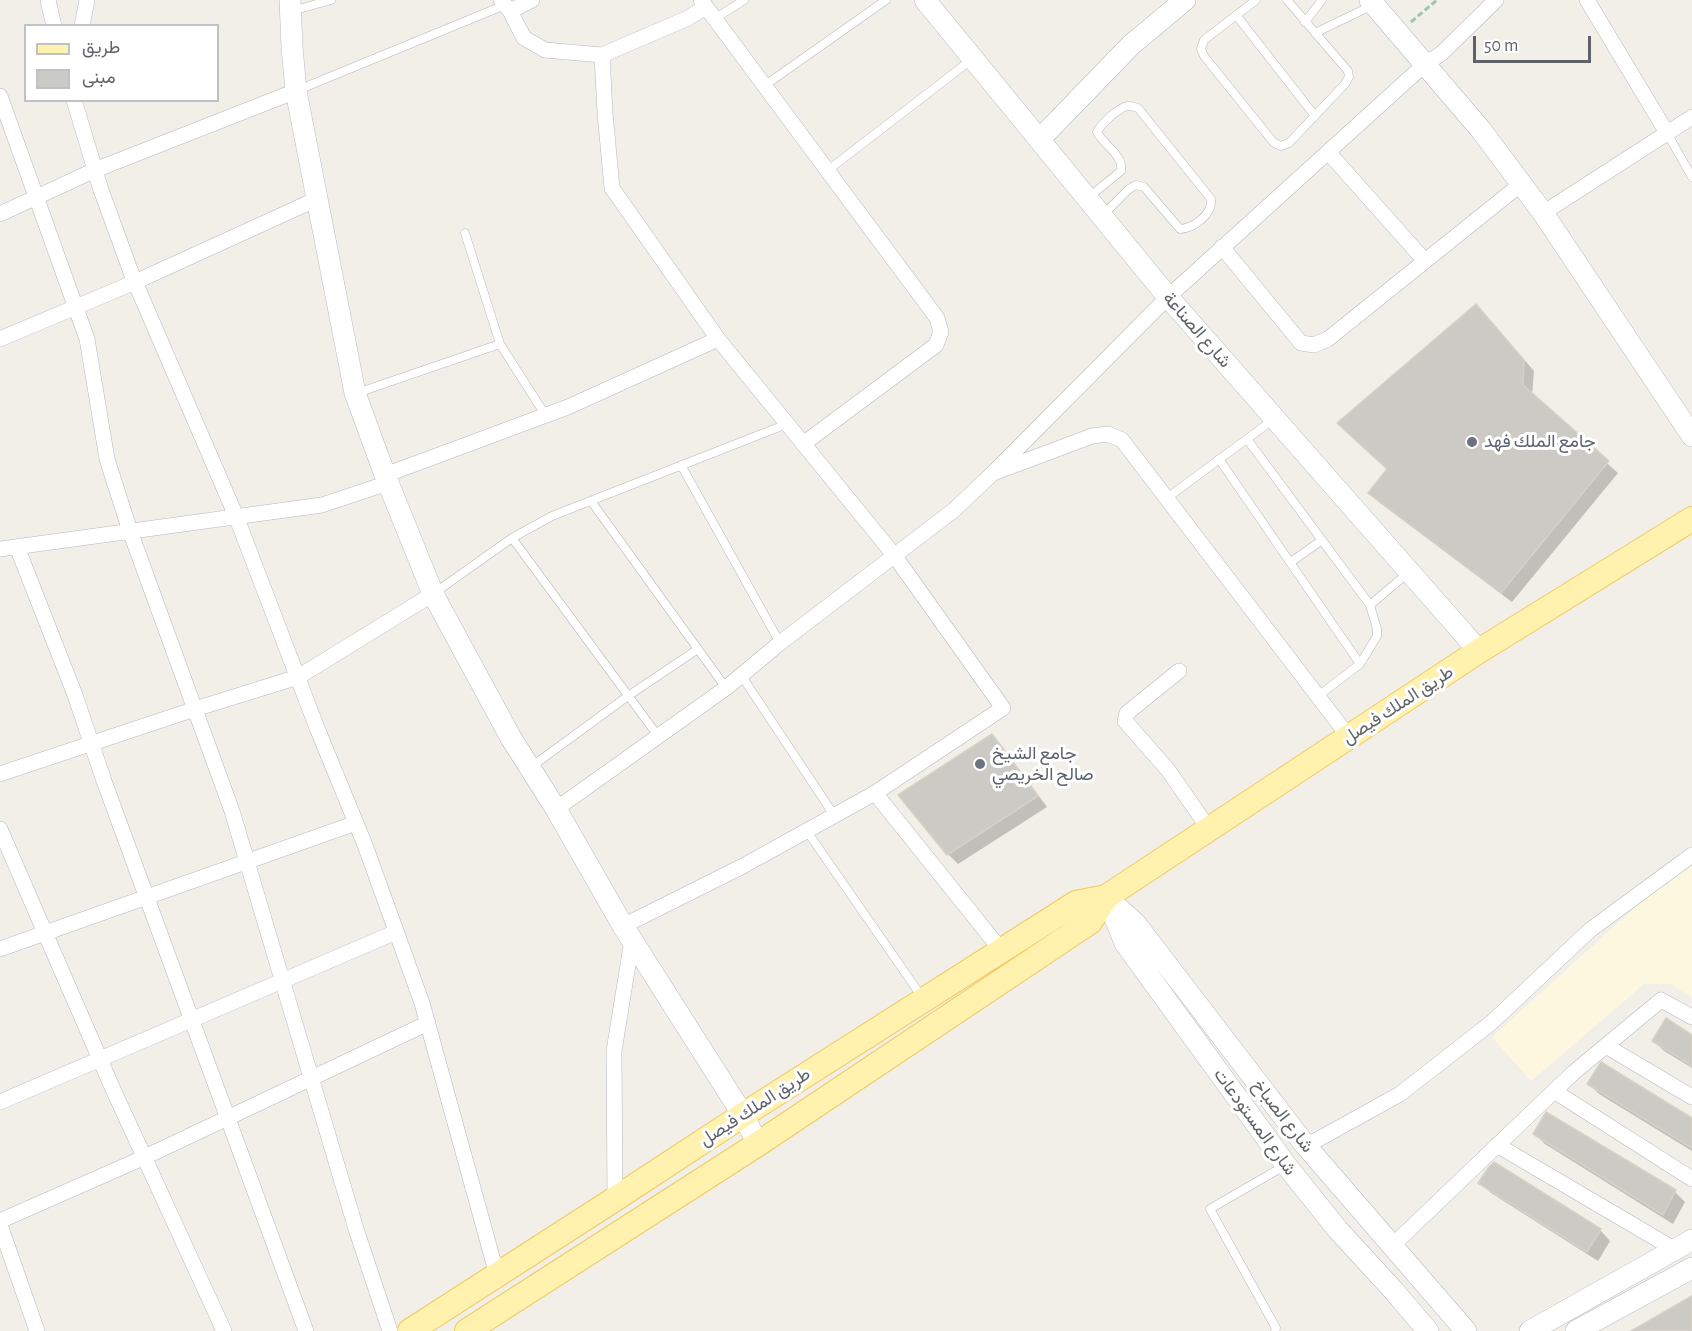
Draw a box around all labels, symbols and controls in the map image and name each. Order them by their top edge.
legend [24,24,219,102]
scale bar [1476,24,1594,62]
text: 50 m [1484,37,1518,55]
text: طريق [82,39,120,57]
text: مبنى [82,69,116,87]
street label: شارع الصناعة [1158,288,1236,372]
place label: جامع الملك فهد [1484,431,1596,453]
marker: جامع الملك فهد [1465,435,1479,449]
street label: طريق الملك فيصل [1338,661,1458,749]
place label: جامع الشيخ صالح الخريصي [992,743,1094,786]
marker: جامع الشيخ صالح الخريصي [973,757,987,771]
street label: طريق الملك فيصل [695,1063,815,1151]
street label: شارع المستودعات [1209,1064,1301,1180]
street label: شارع الصباخ [1248,1075,1318,1157]

